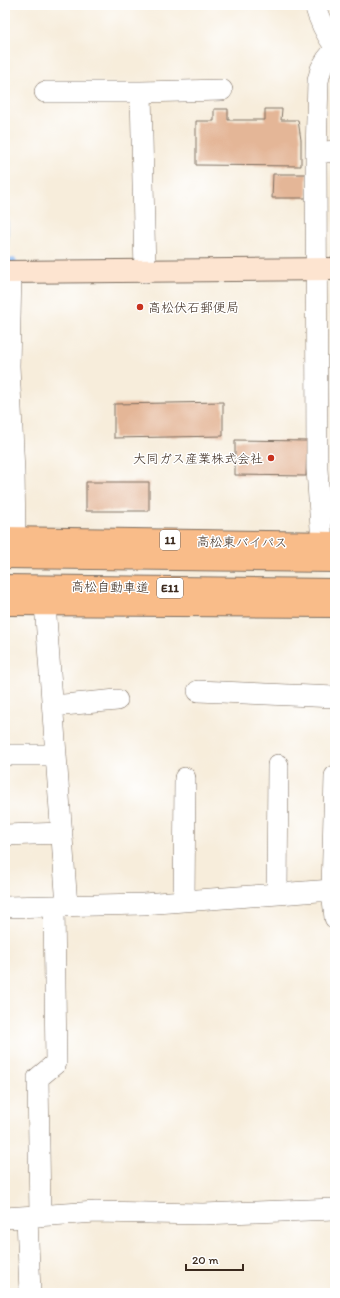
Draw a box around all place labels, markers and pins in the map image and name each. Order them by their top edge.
place label: 高松伏石郵便局 [148,300,239,315]
marker: 高松伏石郵便局 [135,302,145,312]
place label: 大同ガス産業株式会社 [133,451,263,466]
marker: 大同ガス産業株式会社 [266,453,276,463]

